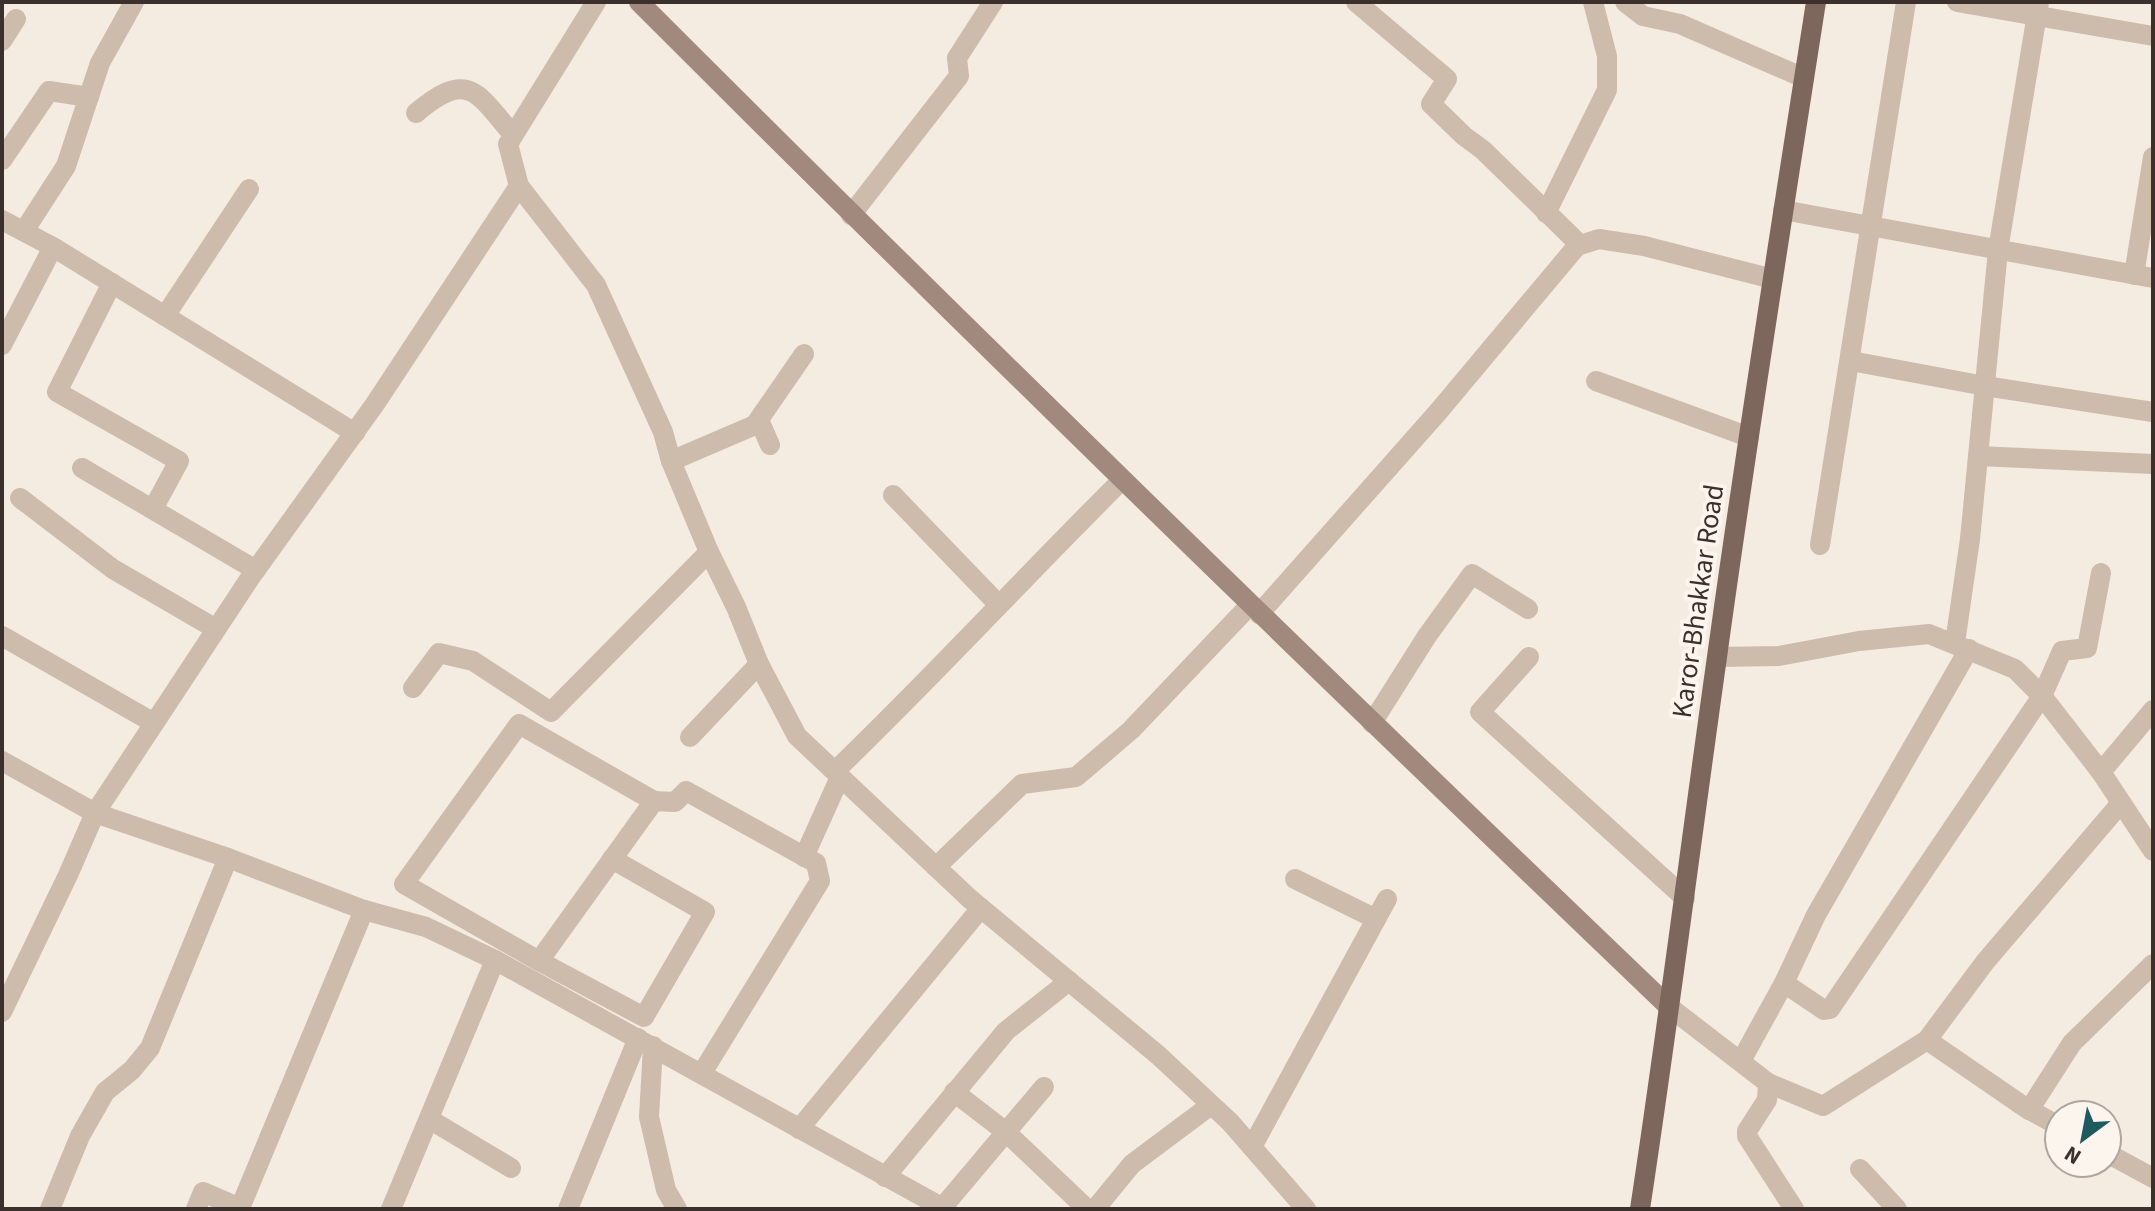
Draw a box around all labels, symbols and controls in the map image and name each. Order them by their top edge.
street label: Karor-Bhakkar Road [1662,482,1734,721]
north arrow [2043,1099,2123,1179]
text: N [2058,1138,2088,1173]

